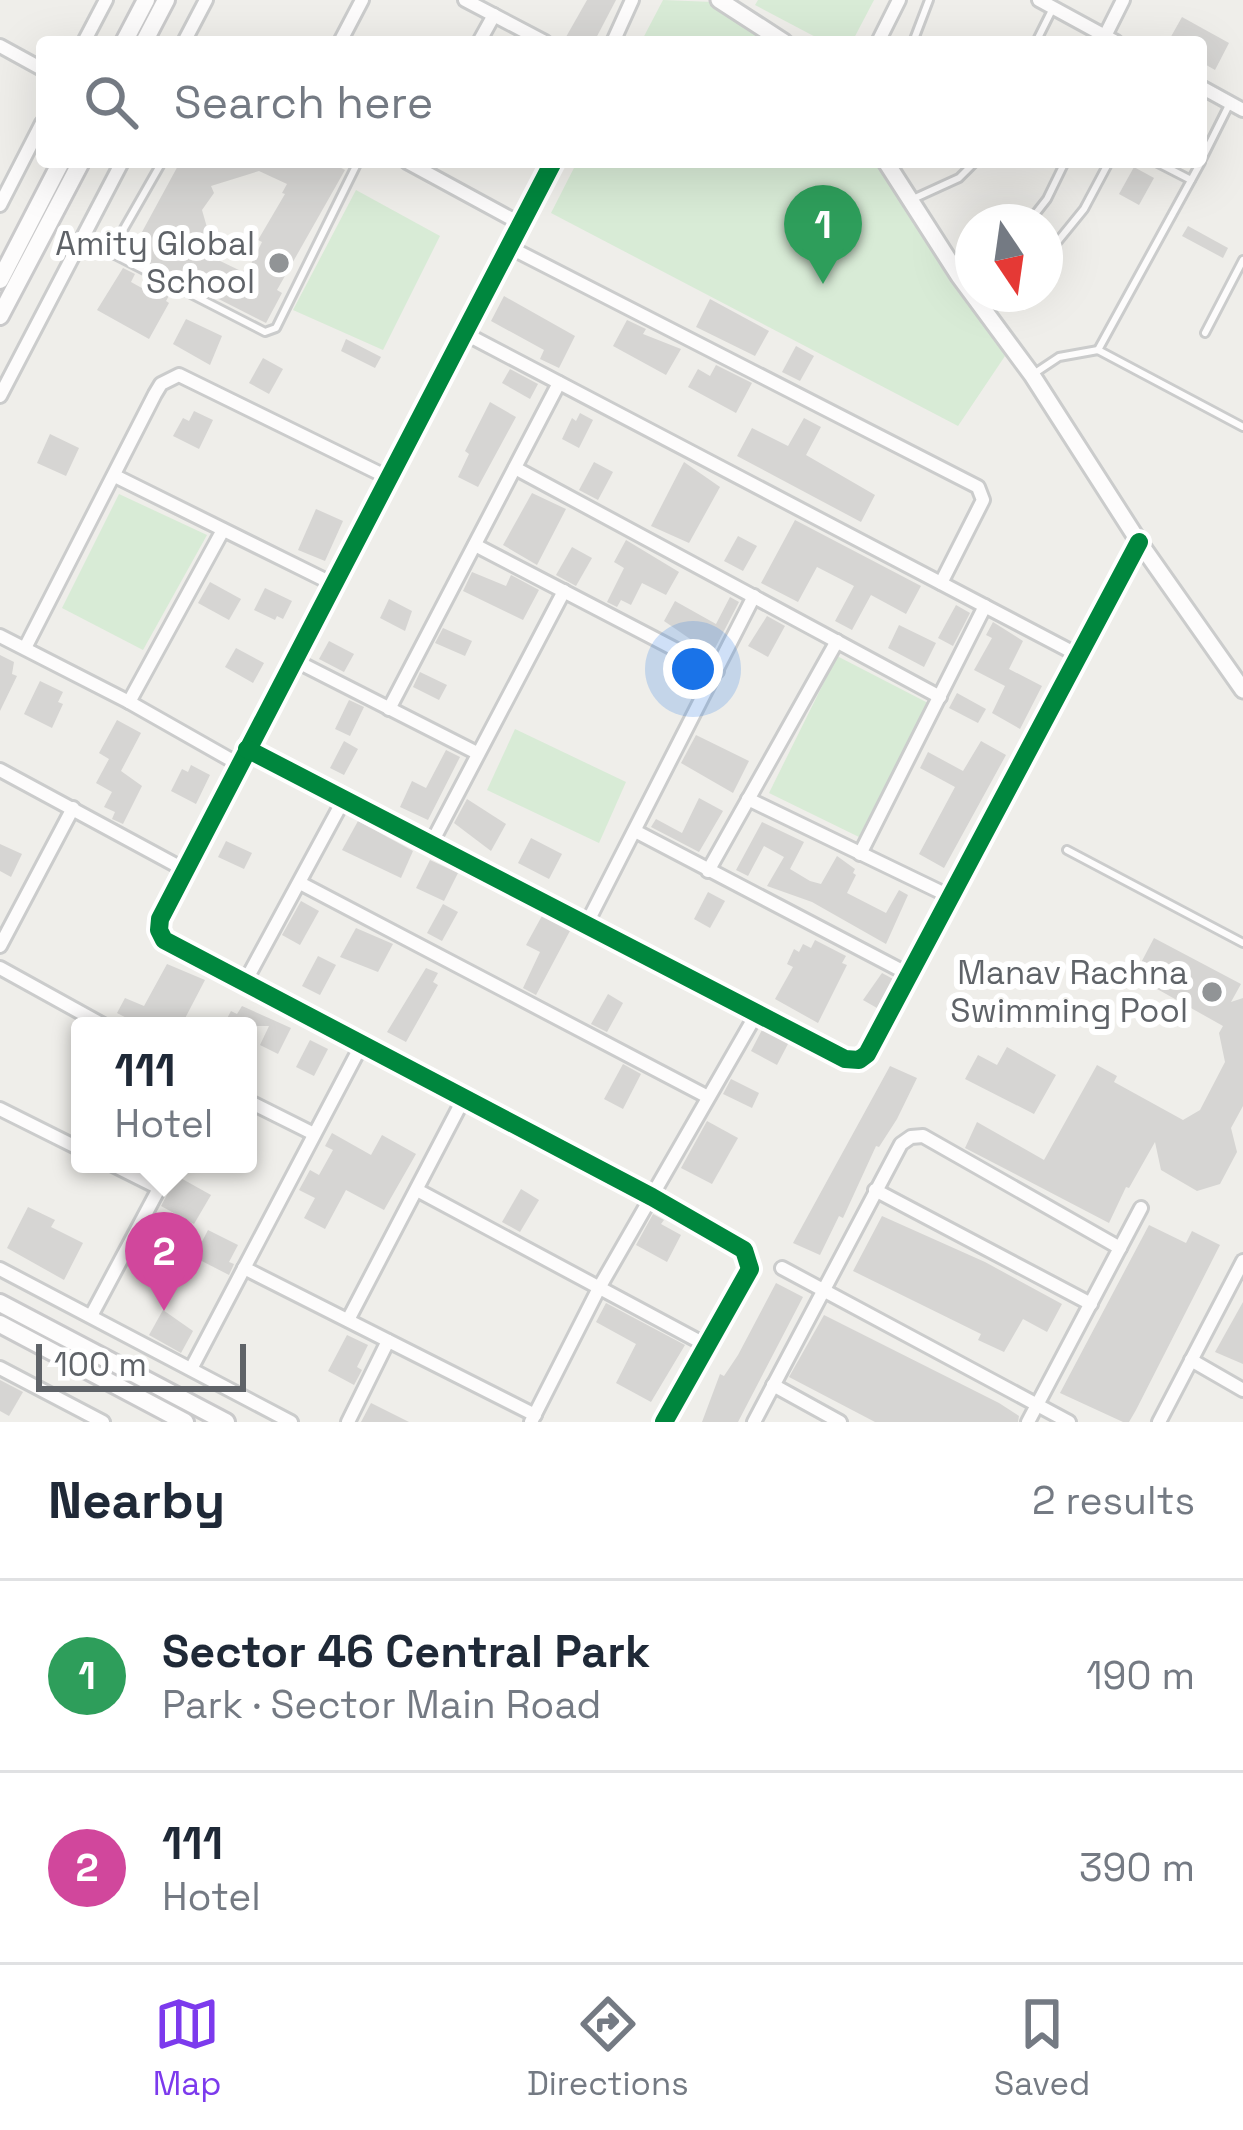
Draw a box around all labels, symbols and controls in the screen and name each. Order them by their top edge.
search box [36,36,1207,168]
icon: search [78,69,144,135]
text: Search here [174,74,433,131]
pin: 1 [784,185,862,284]
north arrow [955,204,1063,312]
place label: Amity Global School [55,223,255,303]
marker: Amity Global School [266,250,292,276]
your location [663,639,723,699]
place label: Manav Rachna Swimming Pool [950,952,1188,1032]
marker: Manav Rachna Swimming Pool [1199,979,1225,1005]
popup [71,1017,257,1173]
text: 111 [115,1042,176,1099]
text: Hotel [115,1099,213,1148]
pin: 2 [125,1212,203,1311]
scale bar [36,1338,246,1391]
text: 100 m [54,1344,147,1386]
text: Nearby [48,1468,225,1533]
text: 2 results [1032,1476,1195,1525]
text: Sector 46 Central Park [162,1623,650,1680]
text: 1 [78,1651,96,1700]
text: 190 m [1086,1651,1195,1700]
text: Park · Sector Main Road [162,1680,601,1729]
text: 111 [162,1815,223,1872]
text: 2 [75,1843,99,1892]
text: 390 m [1079,1843,1195,1892]
text: Hotel [162,1872,261,1921]
tab: Map [153,1991,221,2105]
tab: Directions [527,1991,689,2105]
tab: Saved [994,1991,1090,2105]

